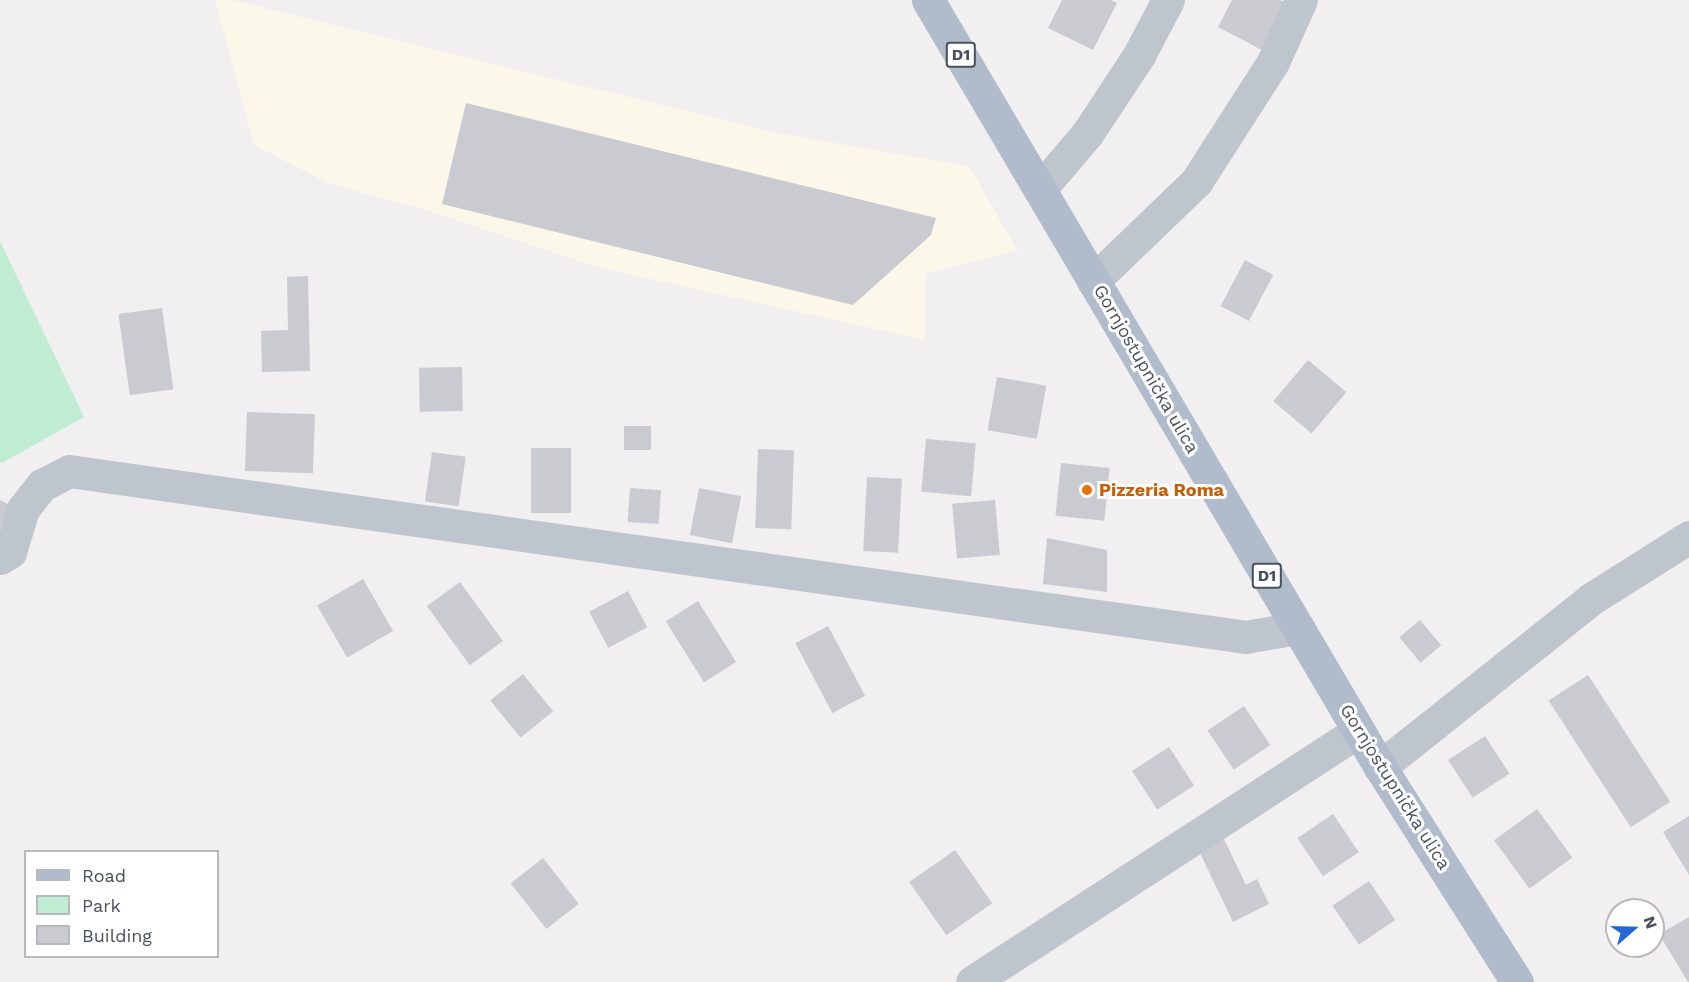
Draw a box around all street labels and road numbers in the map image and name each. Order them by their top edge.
road number: D1 [944,42,978,68]
street label: Gornjostupnička ulica [1089,281,1203,457]
road number: D1 [1250,563,1284,589]
street label: Gornjostupnička ulica [1335,700,1455,874]

